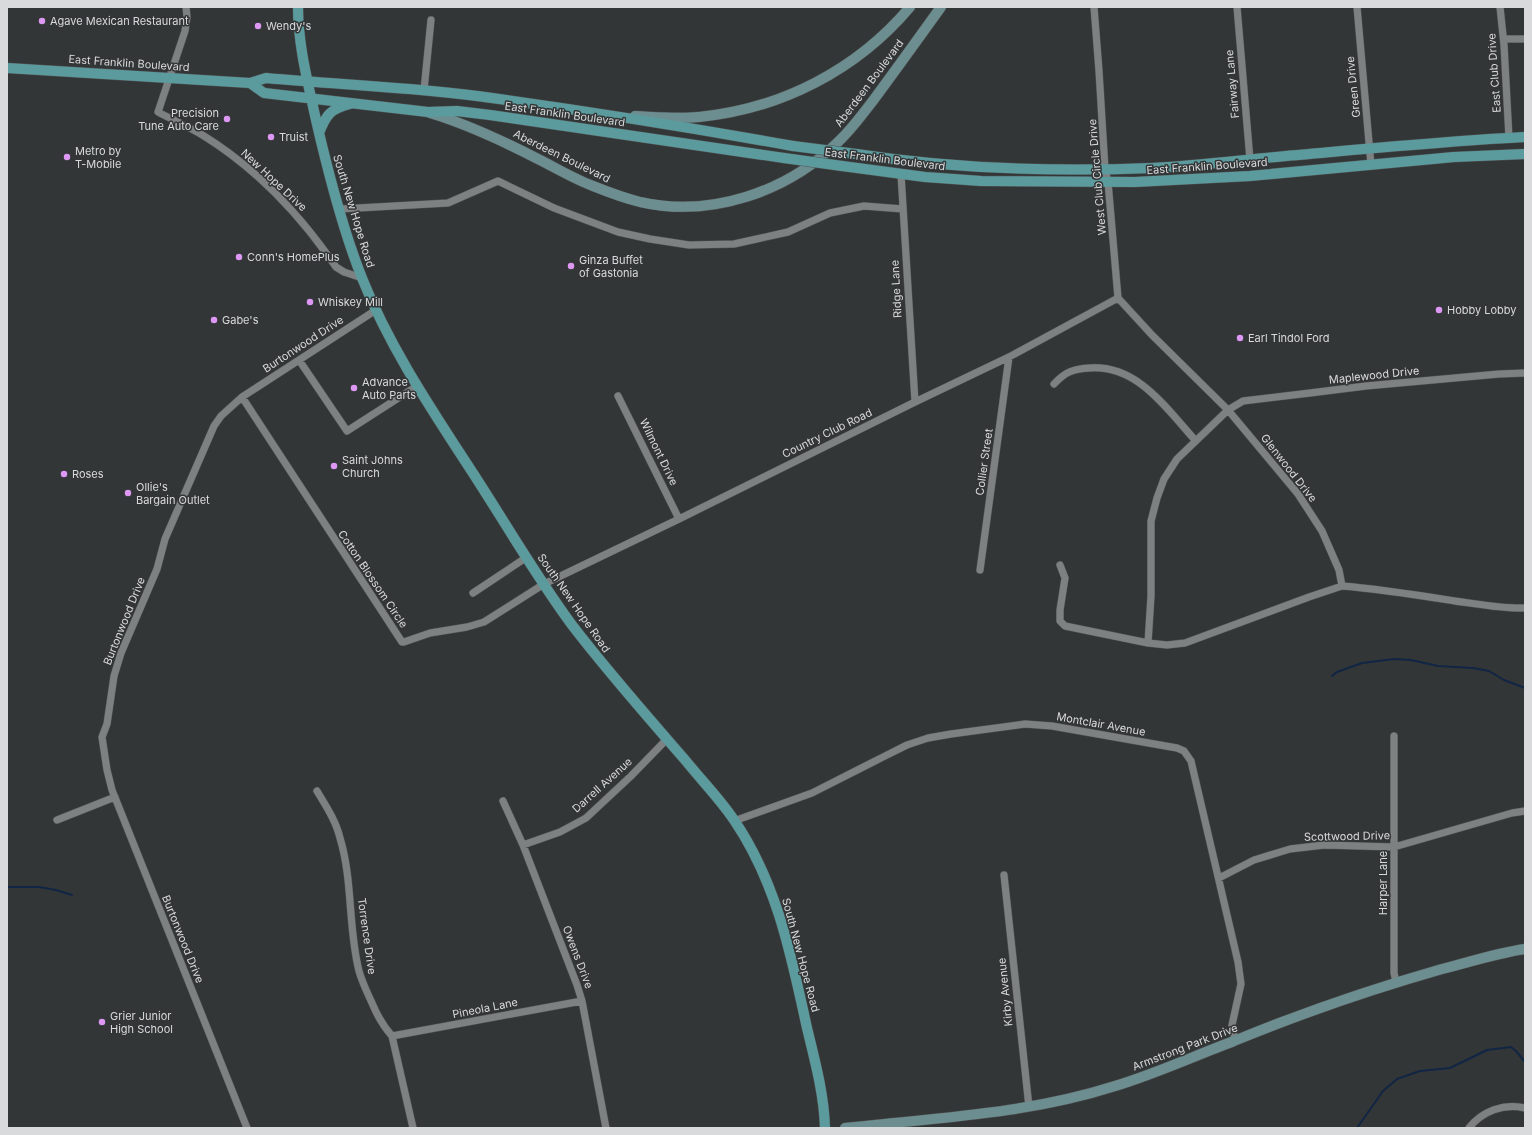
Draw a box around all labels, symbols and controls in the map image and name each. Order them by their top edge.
place label: Agave Mexican Restaurant [50,14,189,28]
marker: Agave Mexican Restaurant [37,16,47,26]
place label: Wendy's [266,19,311,33]
marker: Wendy's [253,21,263,31]
street label: East Club Drive [1484,33,1504,113]
street label: Aberdeen Boulevard [832,36,906,130]
street label: Fairway Lane [1222,49,1242,119]
street label: East Franklin Boulevard [68,52,190,74]
street label: Green Drive [1343,55,1363,119]
street label: East Franklin Boulevard [504,99,626,129]
place label: Precision Tune Auto Care [138,106,219,133]
marker: Precision Tune Auto Care [222,114,232,124]
street label: West Club Circle Drive [1085,118,1109,236]
street label: Aberdeen Boulevard [511,126,613,186]
place label: Truist [279,130,309,144]
marker: Truist [266,132,276,142]
place label: Metro by T-Mobile [75,144,121,171]
street label: East Franklin Boulevard [824,145,946,173]
street label: New Hope Drive [238,146,310,214]
marker: Metro by T-Mobile [62,152,72,162]
street label: South New Hope Road [330,153,378,269]
street label: East Franklin Boulevard [1146,155,1268,177]
place label: Conn's HomePlus [247,250,340,264]
marker: Conn's HomePlus [234,252,244,262]
place label: Ginza Buffet of Gastonia [579,253,643,280]
street label: Ridge Lane [887,260,905,318]
marker: Ginza Buffet of Gastonia [566,261,576,271]
place label: Whiskey Mill [318,295,383,309]
marker: Whiskey Mill [305,297,315,307]
place label: Hobby Lobby [1447,303,1517,317]
marker: Hobby Lobby [1434,305,1444,315]
place label: Gabe's [222,313,259,327]
street label: Burtonwood Drive [260,313,346,375]
marker: Gabe's [209,315,219,325]
place label: Earl Tindol Ford [1248,331,1330,345]
marker: Earl Tindol Ford [1235,333,1245,343]
street label: Maplewood Drive [1328,363,1420,387]
place label: Advance Auto Parts [362,375,416,402]
marker: Advance Auto Parts [349,383,359,393]
street label: Country Club Road [780,405,874,461]
street label: Wilmont Drive [637,416,681,488]
street label: Collier Street [972,427,996,496]
street label: Glenwood Drive [1258,431,1320,505]
place label: Saint Johns Church [342,453,403,480]
marker: Saint Johns Church [329,461,339,471]
place label: Roses [72,467,104,481]
marker: Roses [59,469,69,479]
place label: Ollie's Bargain Outlet [136,480,210,507]
marker: Ollie's Bargain Outlet [123,488,133,498]
street label: Cotton Blossom Circle [335,527,411,631]
street label: South New Hope Road [535,551,613,655]
street label: Burtonwood Drive [100,575,148,667]
street label: Montclair Avenue [1055,709,1147,739]
street label: Darrell Avenue [569,754,635,816]
street label: Scottwood Drive [1304,828,1390,844]
street label: Harper Lane [1376,851,1390,915]
street label: Burtonwood Drive [159,893,207,985]
street label: South New Hope Road [779,896,823,1014]
street label: Torrence Drive [355,897,379,975]
street label: Owens Drive [560,924,596,990]
street label: Kirby Avenue [994,957,1016,1027]
street label: Pineola Lane [451,995,519,1021]
place label: Grier Junior High School [110,1009,173,1036]
marker: Grier Junior High School [97,1017,107,1027]
street label: Armstrong Park Drive [1130,1020,1240,1074]

